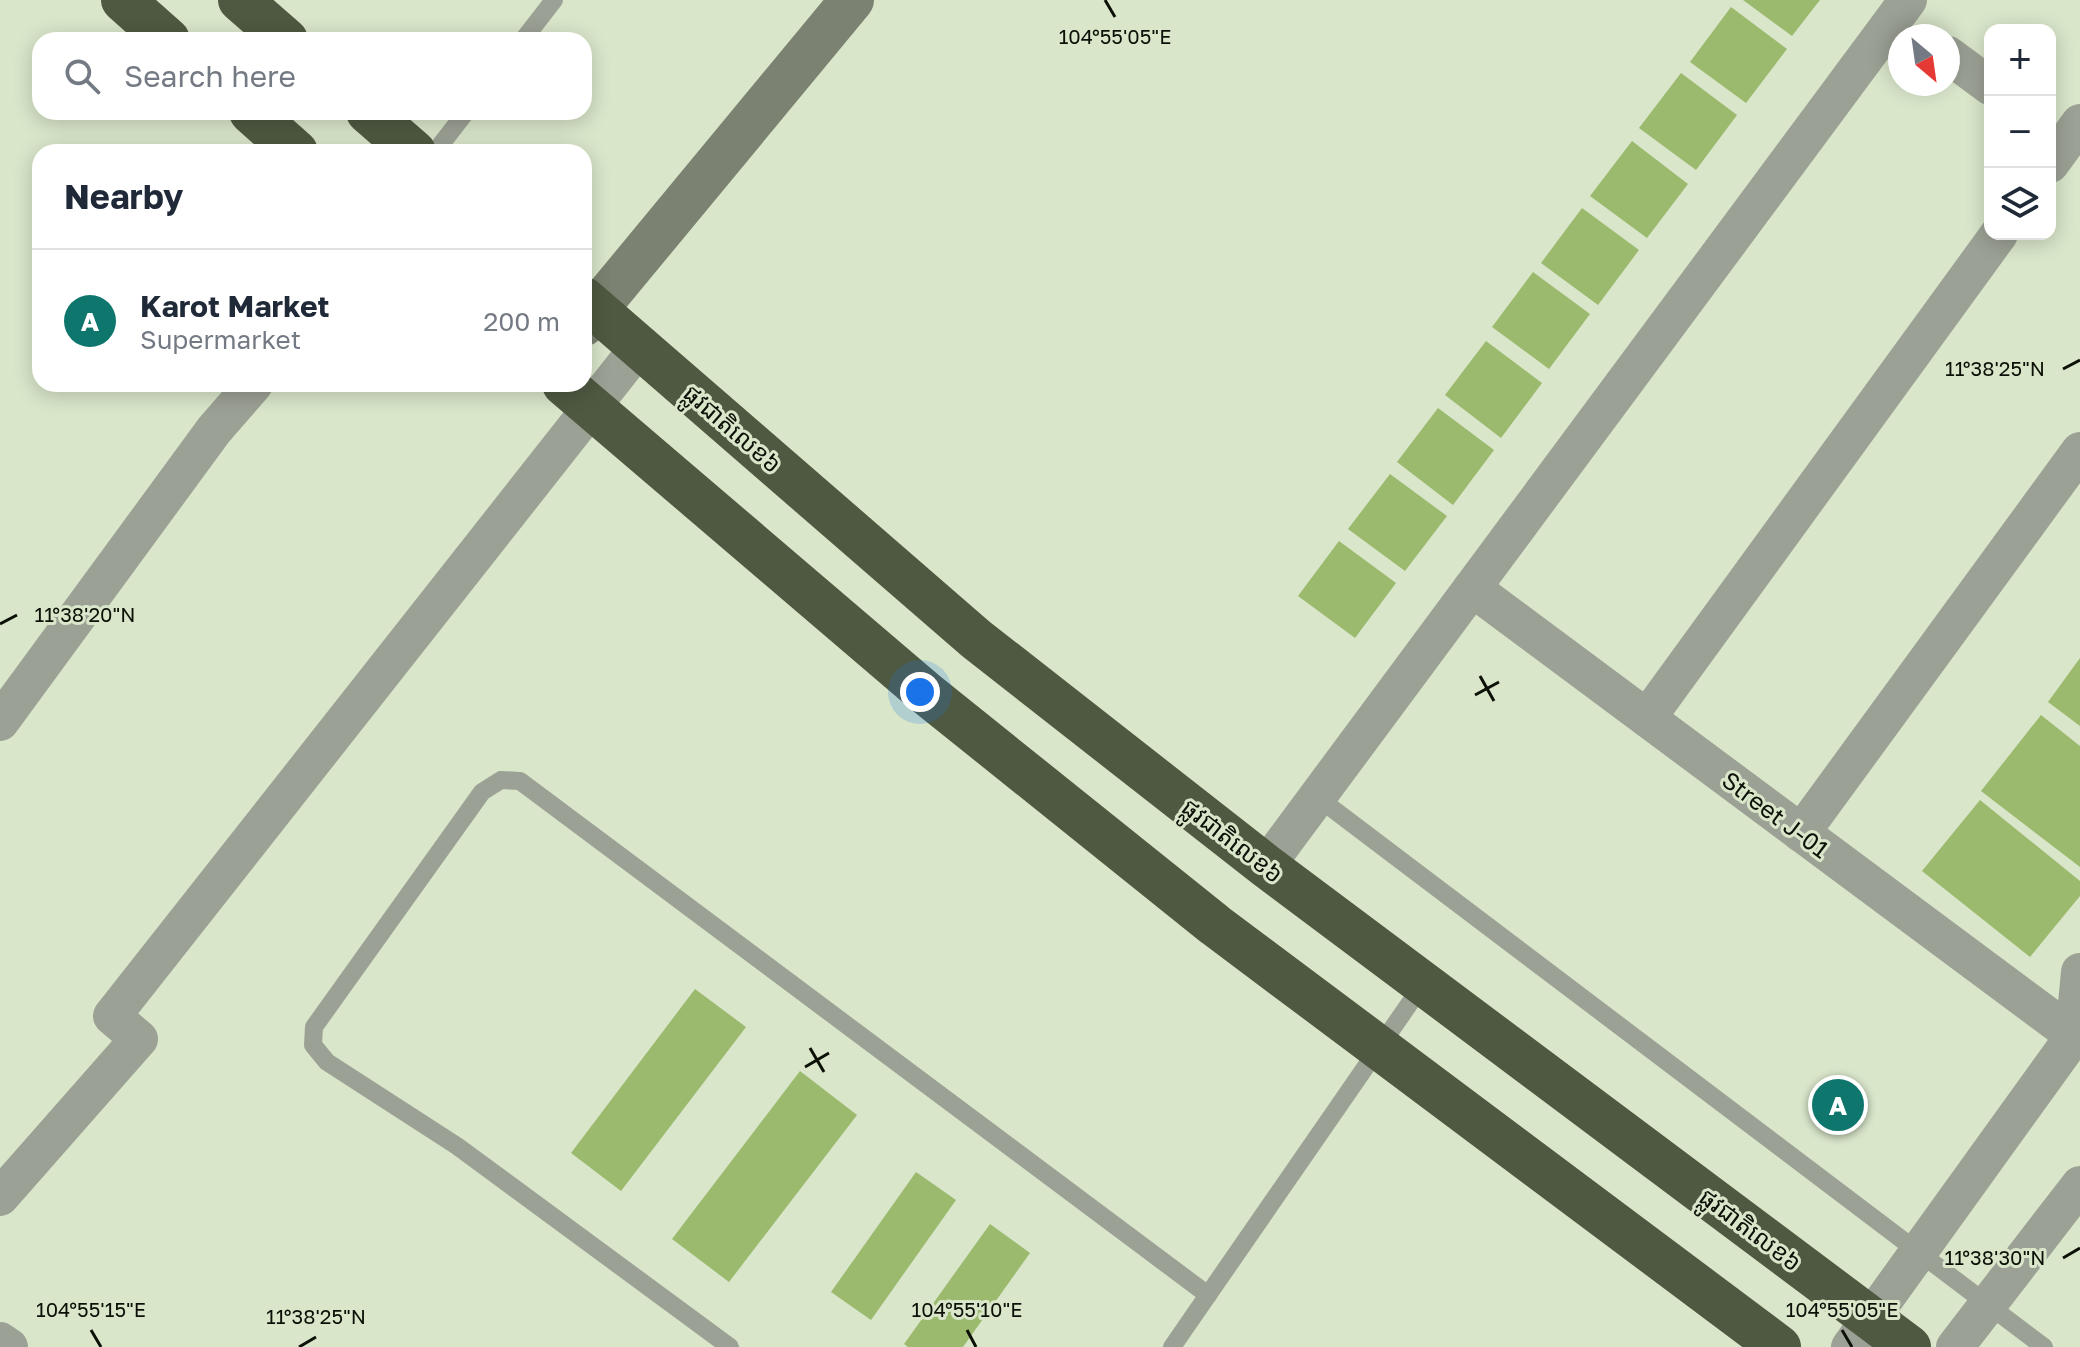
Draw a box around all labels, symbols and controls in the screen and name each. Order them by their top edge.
text: 104°55'05"E [1059,24,1171,48]
north arrow [1888,24,1960,96]
map controls [1984,24,2056,240]
button: + [1984,24,2056,96]
search box [32,32,592,120]
icon: search [60,54,104,98]
text: Search here [124,58,296,94]
button: − [1984,96,2056,168]
button: layers [1984,168,2056,240]
text: Nearby [64,176,184,216]
text: Karot Market [140,288,330,324]
text: A [81,306,99,337]
text: 200 m [483,306,560,337]
text: Supermarket [140,324,301,355]
text: 11°38'25"N [1945,356,2045,380]
street label: ផ្លូវជាតិលេខ៦ [672,378,788,485]
text: 11°38'20"N [35,602,135,626]
your location [900,672,940,712]
street label: Street J-01 [1717,765,1835,863]
street label: ផ្លូវជាតិលេខ៦ [1171,792,1289,896]
pin: A [1812,1075,1864,1135]
street label: ផ្លូវជាតិលេខ៦ [1689,1181,1808,1284]
text: 11°38'30"N [1945,1245,2046,1269]
text: 104°55'15"E [36,1297,146,1321]
text: 104°55'10"E [912,1297,1022,1321]
text: 104°55'05"E [1786,1297,1898,1321]
text: 11°38'25"N [266,1304,366,1328]

